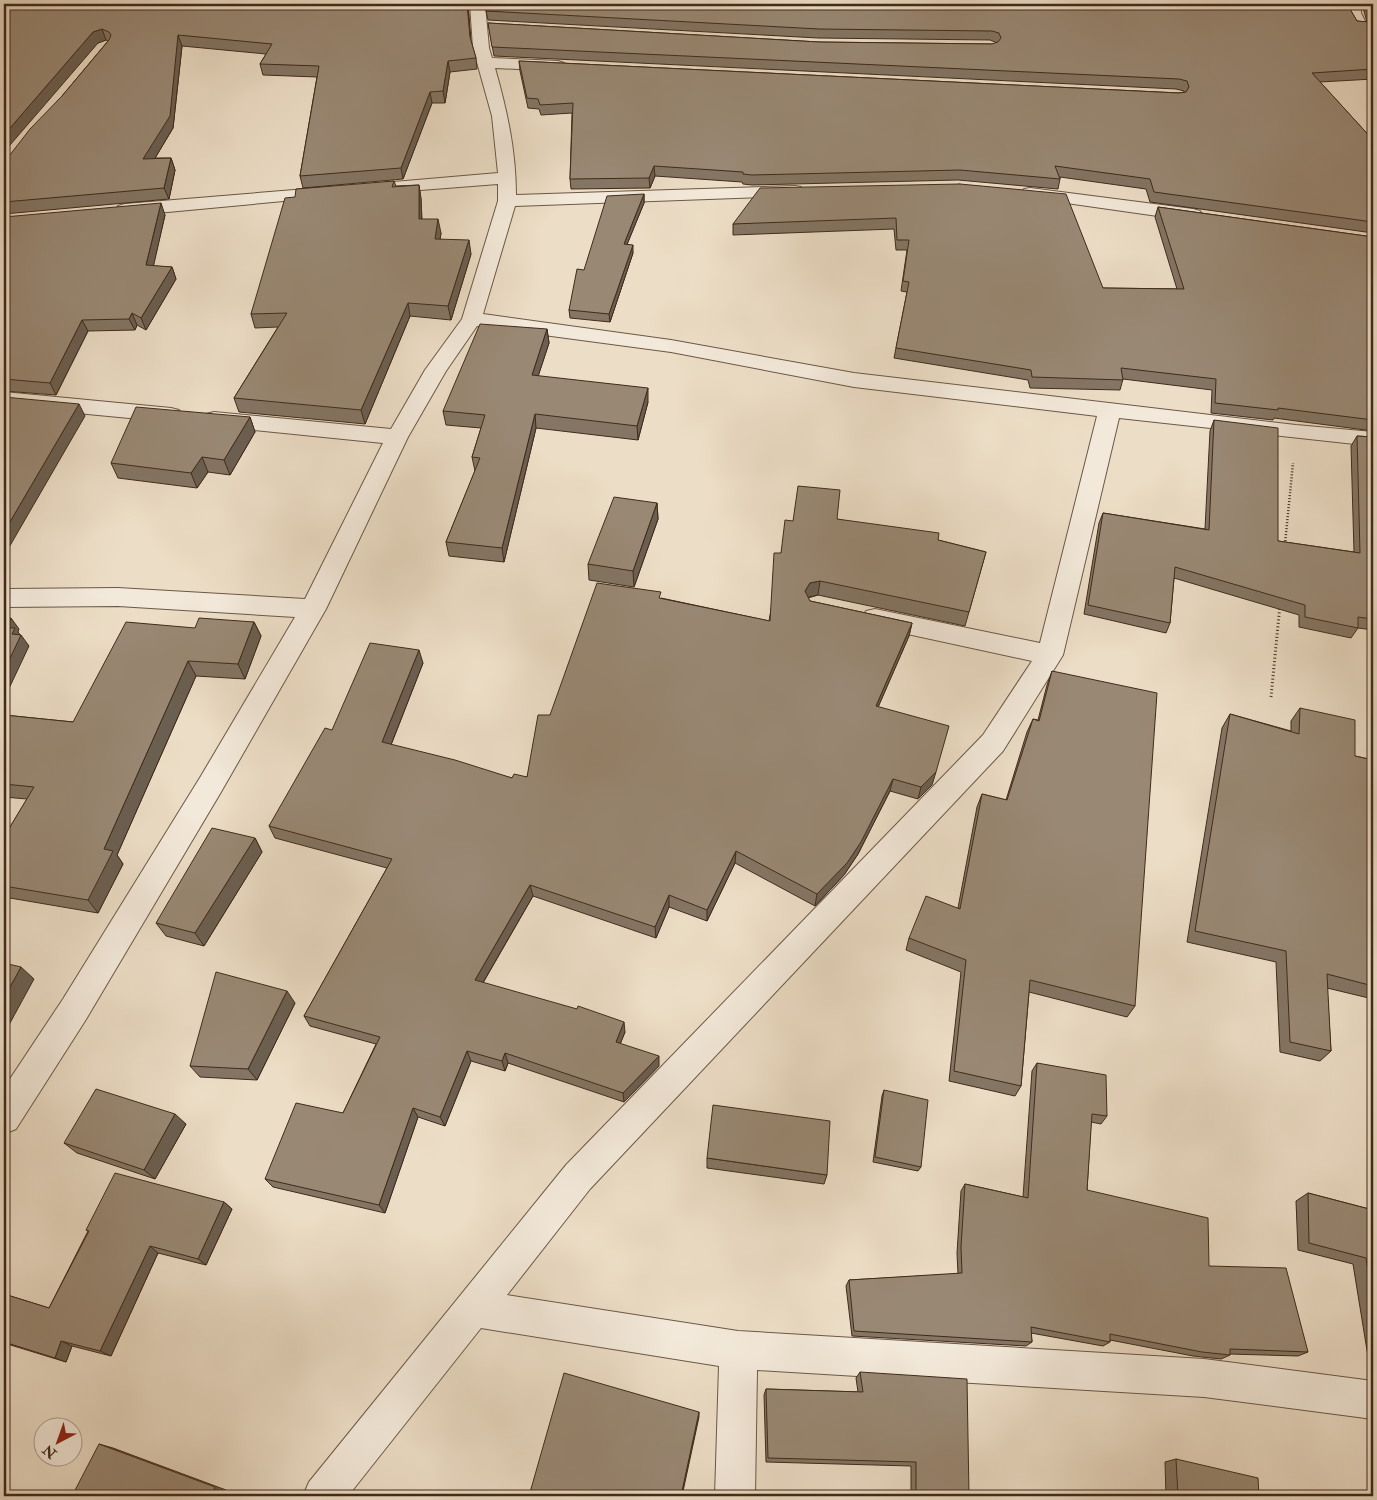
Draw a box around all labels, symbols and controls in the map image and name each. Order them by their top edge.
north arrow [32,1418,82,1468]
text: N [39,1441,61,1463]

